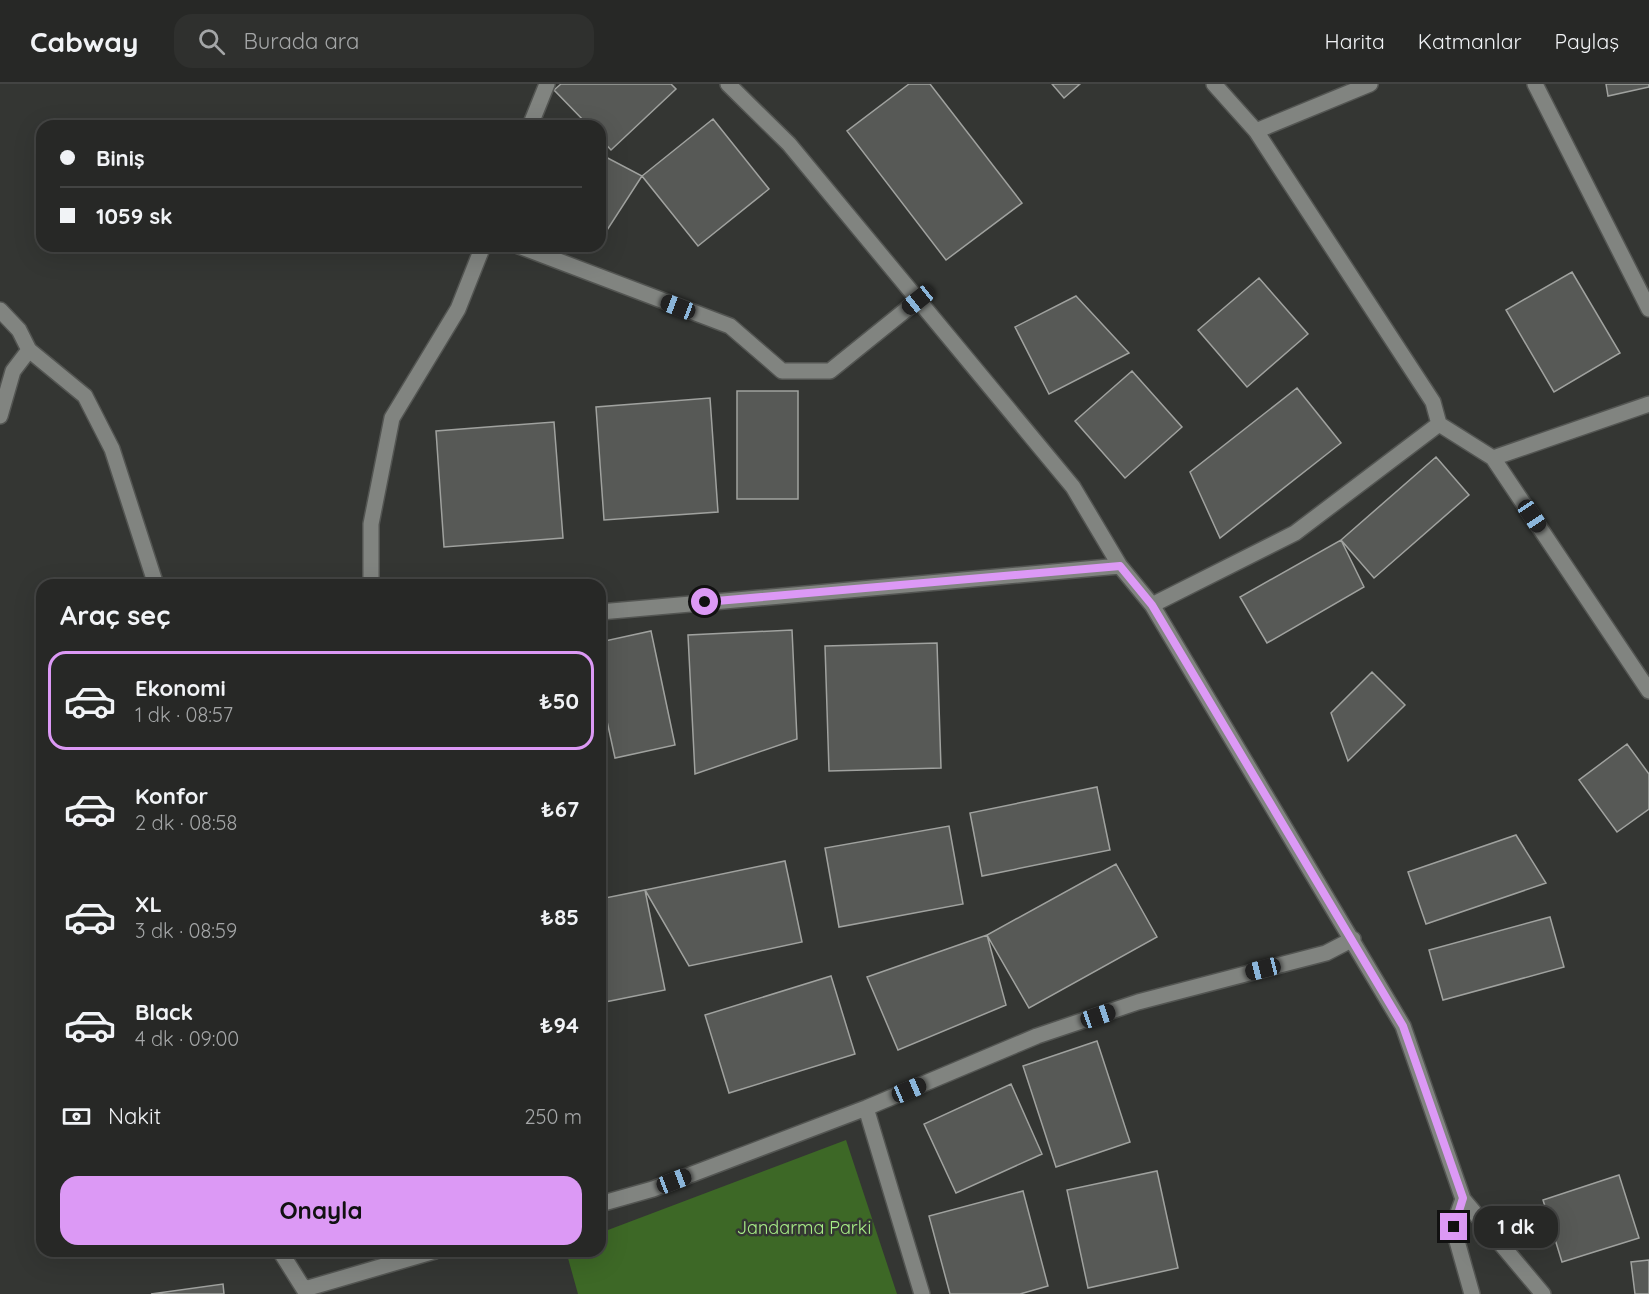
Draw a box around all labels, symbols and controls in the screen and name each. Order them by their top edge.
search box [174,14,594,68]
text: Cabway [30,24,138,59]
icon: search [195,25,228,58]
text: Burada ara [243,27,359,55]
text: Harita [1325,28,1385,54]
text: Katmanlar [1418,28,1522,54]
text: Paylaş [1555,28,1619,54]
text: Biniş [96,144,145,172]
text: 1059 sk [96,202,173,230]
car [898,282,938,318]
car [658,292,698,322]
car [1514,496,1550,536]
route start [691,588,718,615]
text: Araç seç [60,598,170,632]
icon: car [63,674,117,728]
text: Ekonomi [135,674,226,702]
text: ₺50 [539,687,579,715]
text: 1 dk · 08:57 [135,702,233,727]
icon: car [63,782,117,836]
text: Konfor [135,782,208,810]
text: ₺67 [541,795,579,823]
text: 2 dk · 08:58 [135,810,237,835]
icon: car [63,890,117,944]
text: XL [135,890,162,918]
text: ₺85 [540,903,579,931]
text: 3 dk · 08:59 [135,918,237,943]
car [1243,956,1283,982]
icon: car [63,998,117,1052]
text: Black [135,998,193,1026]
car [1078,1002,1118,1030]
text: ₺94 [540,1011,579,1039]
text: 4 dk · 09:00 [135,1026,239,1051]
car [889,1075,929,1105]
icon: cash [60,1100,93,1133]
text: Nakit [108,1102,161,1130]
text: 250 m [524,1104,582,1129]
car [654,1166,694,1196]
button: Onayla [60,1176,582,1245]
callout: 1 dk [1475,1206,1559,1248]
route end [1440,1213,1467,1240]
text: 1 dk [1497,1214,1535,1239]
park label: Jandarma Parki [737,1216,871,1239]

